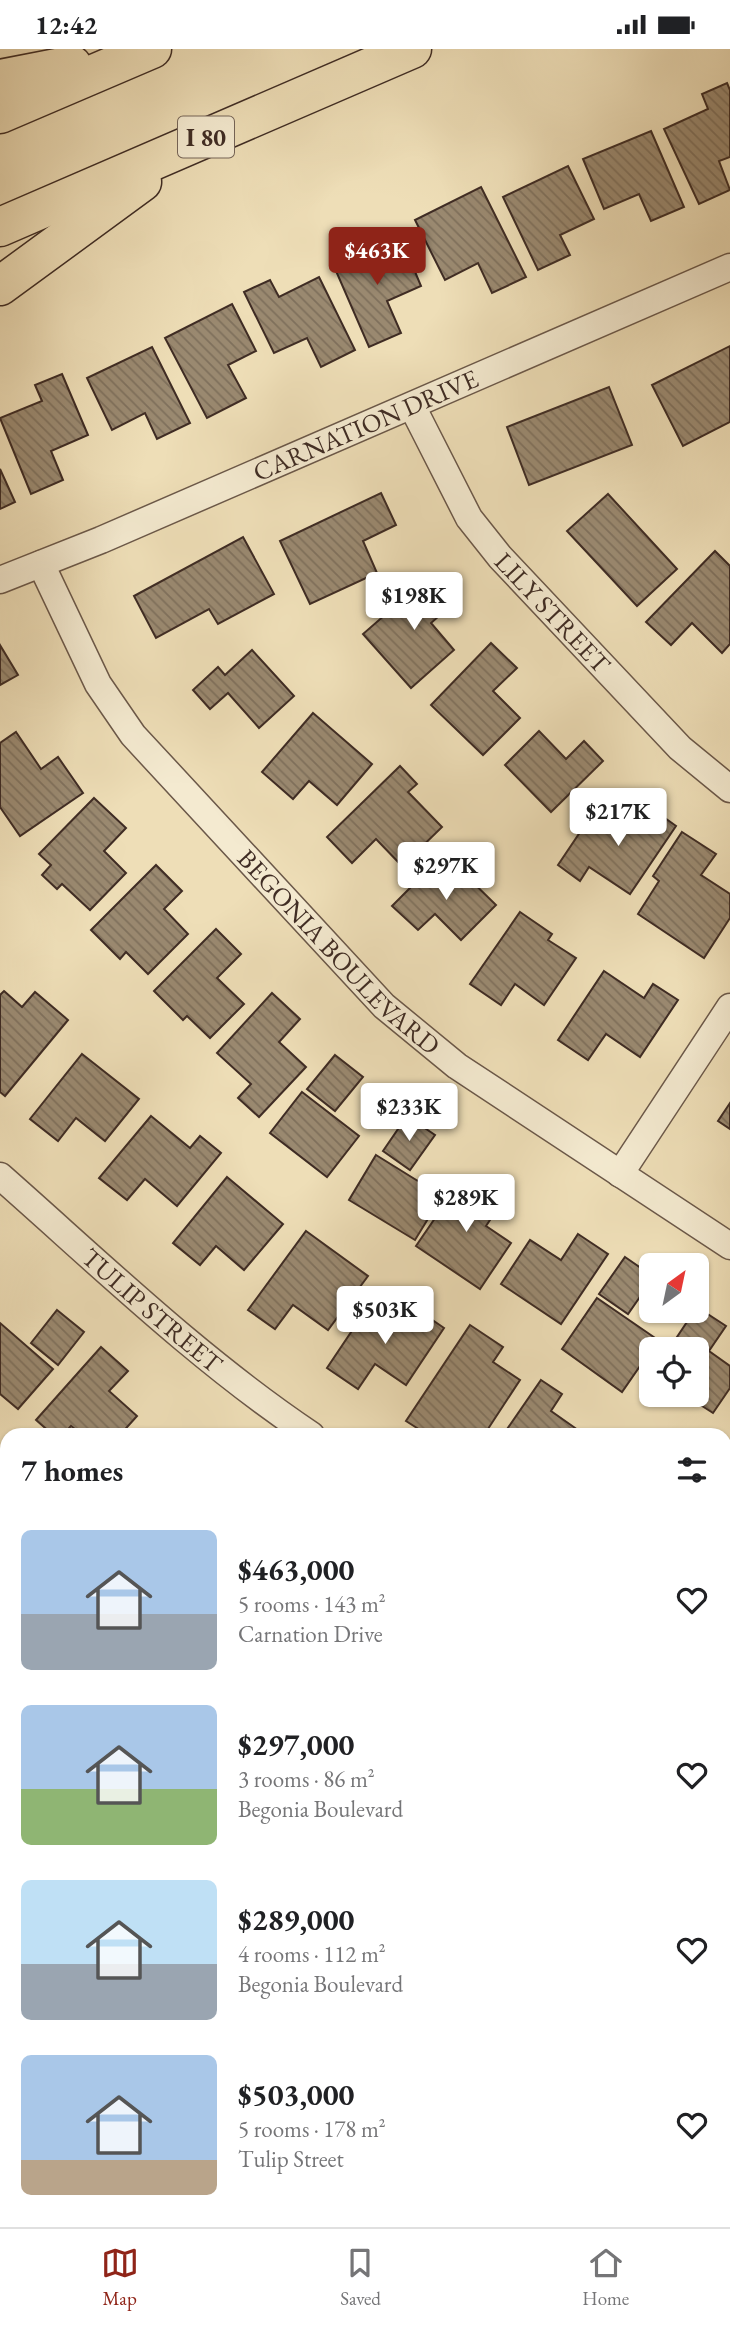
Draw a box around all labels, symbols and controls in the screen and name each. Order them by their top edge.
text: 12:42 [35,8,97,42]
road number: I 80 [178,117,234,157]
pin: $463K [328,227,426,287]
text: $463K [345,235,409,265]
street label: CARNATION DRIVE [248,361,484,489]
street label: LILY STREET [487,545,618,681]
pin: $198K [365,573,463,632]
text: $198K [382,580,446,610]
pin: $217K [569,789,667,848]
text: $217K [586,796,650,826]
street label: BEGONIA BOULEVARD [230,842,447,1062]
pin: $297K [397,843,495,902]
text: $297K [414,850,478,880]
pin: $233K [360,1083,458,1143]
text: $233K [377,1091,441,1121]
pin: $289K [417,1175,515,1234]
text: $289K [434,1182,498,1212]
street label: TULIP STREET [75,1240,230,1381]
north arrow [639,1253,709,1323]
map controls [639,1253,709,1407]
pin: $503K [336,1287,434,1346]
text: $503K [353,1294,417,1324]
button: locate [639,1337,709,1407]
text: 7 homes [21,1451,123,1490]
icon: filters [673,1451,711,1489]
text: $463,000 [238,1550,354,1589]
icon: home [77,1558,161,1642]
icon: heart [673,1581,711,1619]
text: 5 rooms · 143 m² [238,1589,386,1619]
text: Carnation Drive [238,1619,383,1649]
text: $297,000 [238,1725,354,1764]
icon: home [77,1733,161,1817]
icon: heart [673,1756,711,1794]
text: 3 rooms · 86 m² [238,1764,375,1794]
text: Begonia Boulevard [238,1794,403,1824]
text: $289,000 [238,1900,354,1939]
icon: home [77,1908,161,1992]
icon: heart [673,1931,711,1969]
text: 4 rooms · 112 m² [238,1939,386,1969]
text: Begonia Boulevard [238,1969,403,1999]
text: $503,000 [238,2075,354,2114]
icon: home [77,2083,161,2167]
icon: heart [673,2106,711,2144]
text: 5 rooms · 178 m² [238,2114,386,2144]
text: Tulip Street [238,2144,344,2174]
tab: Map [101,2244,139,2311]
tab: Saved [340,2244,381,2311]
tab: Home [582,2244,629,2311]

